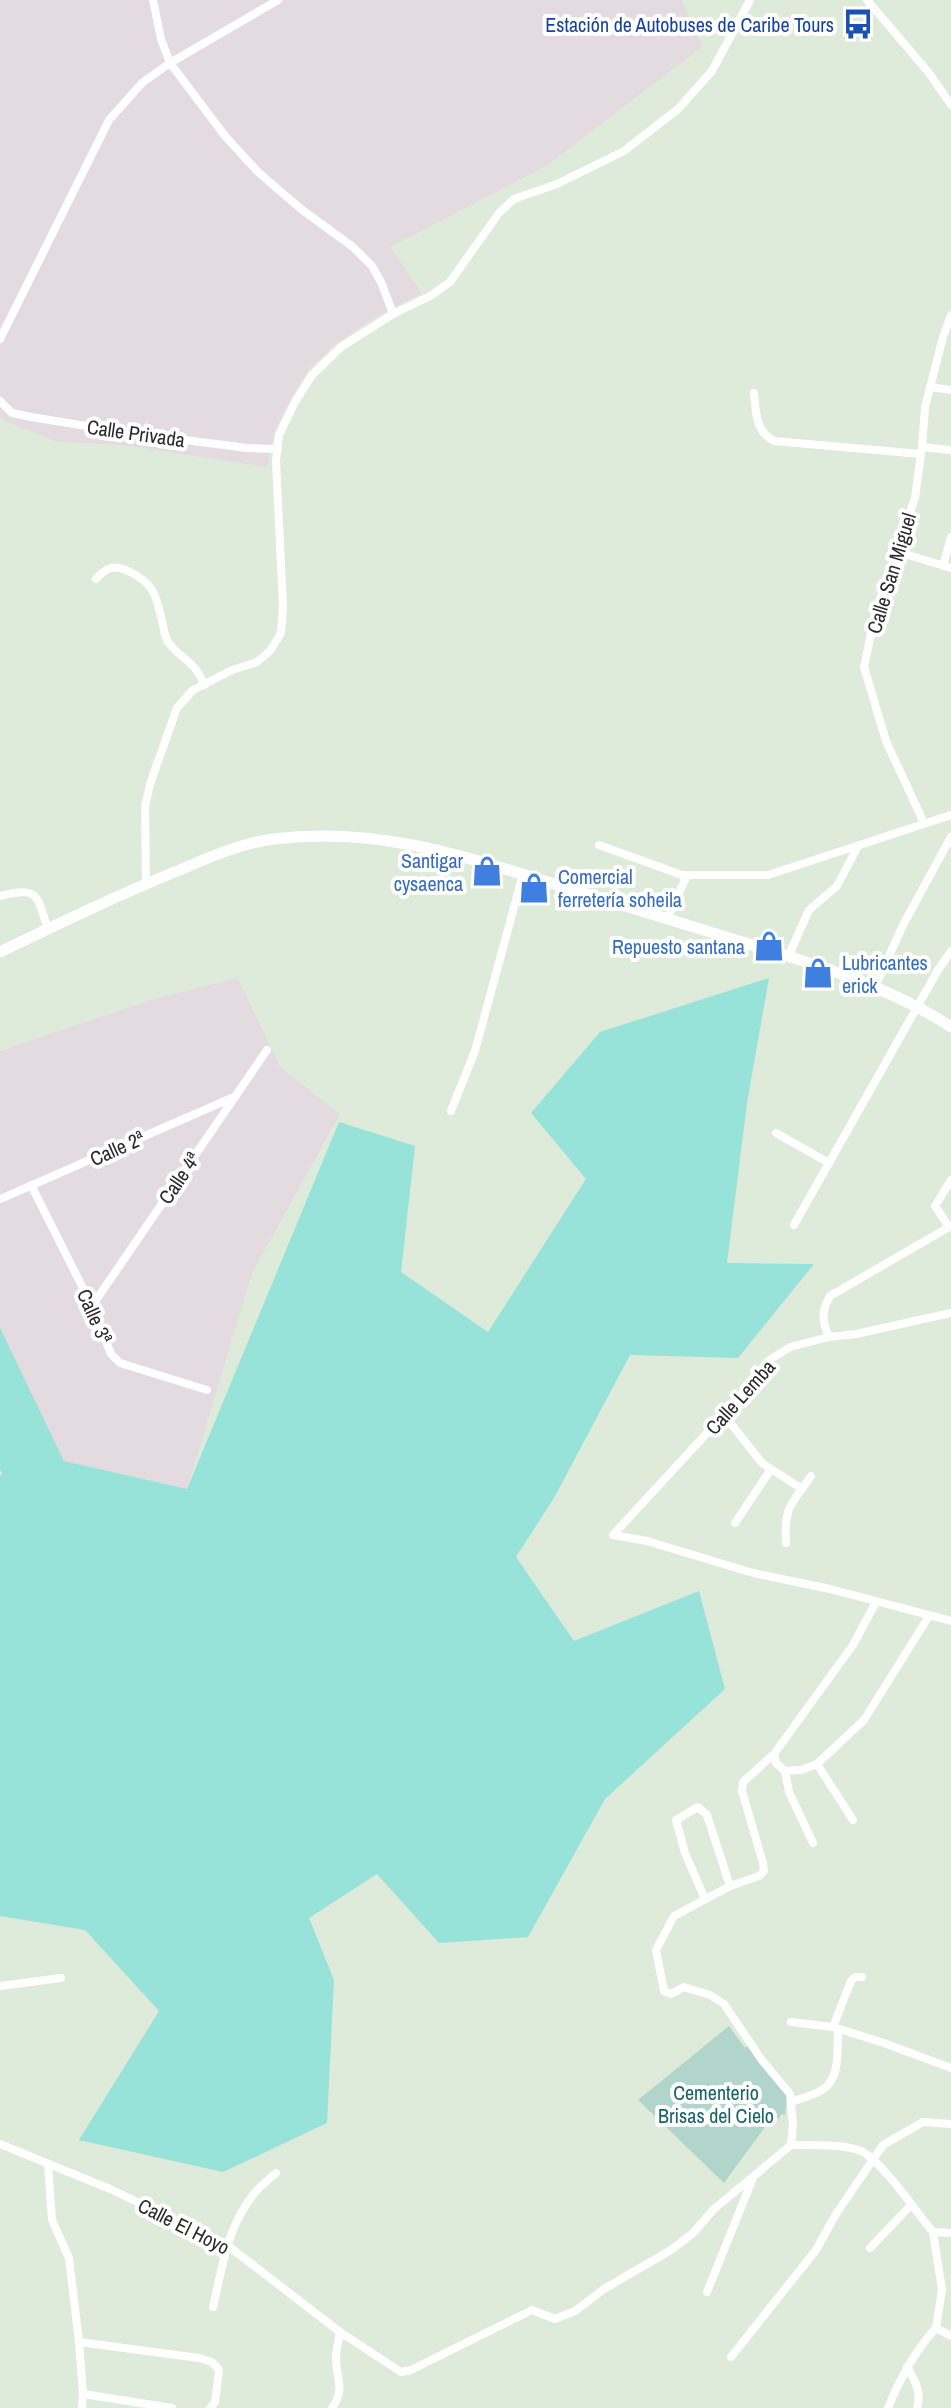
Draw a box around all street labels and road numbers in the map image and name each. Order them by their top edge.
street label: Calle Privada [85,413,187,453]
street label: Calle San Miguel [860,509,922,637]
street label: Calle 2ª [85,1124,149,1172]
street label: Calle 4ª [152,1147,206,1209]
street label: Calle 3ª [71,1284,119,1348]
street label: Calle Lemba [699,1354,781,1440]
street label: Calle El Hoyo [134,2191,234,2261]

